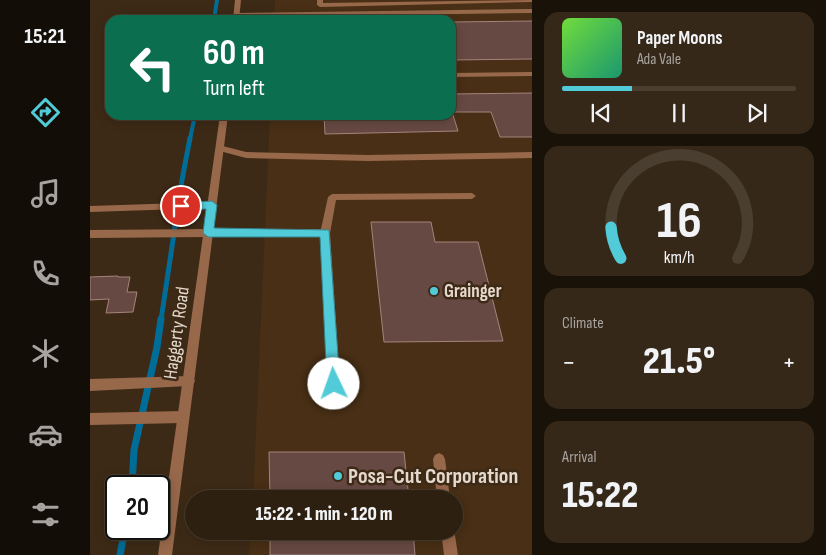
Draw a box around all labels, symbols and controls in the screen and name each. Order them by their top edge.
text: 15:21 [24,23,66,50]
text: Paper Moons [637,27,723,50]
text: 60 m [203,32,265,75]
icon: left [120,35,185,100]
text: Ada Vale [637,50,681,69]
text: Turn left [203,75,265,102]
icon: directions [28,95,63,130]
icon: previous [587,99,615,127]
icon: pause [665,99,693,127]
icon: next [743,99,771,127]
icon: music [28,176,63,211]
pin [160,185,202,227]
text: 16 [657,190,701,253]
icon: arrive [167,192,195,220]
text: km/h [664,247,694,268]
icon: phone [28,256,63,291]
place label: Grainger [444,280,502,303]
street label: Haggerty Road [159,285,195,381]
marker: Grainger [428,285,440,297]
text: Climate [562,314,604,333]
icon: climate [28,336,63,371]
text: 21.5° [643,339,715,384]
text: − [562,346,576,379]
text: + [782,346,796,379]
position arrow [307,357,359,409]
icon: car [28,417,63,452]
text: Arrival [562,448,596,467]
place label: Posa-Cut Corporation [348,463,518,490]
marker: Posa-Cut Corporation [332,470,344,482]
text: 15:22 [562,473,638,518]
speed limit sign: 20 [105,475,170,540]
icon: filters [28,497,63,532]
text: 15:22 · 1 min · 120 m [255,503,393,526]

